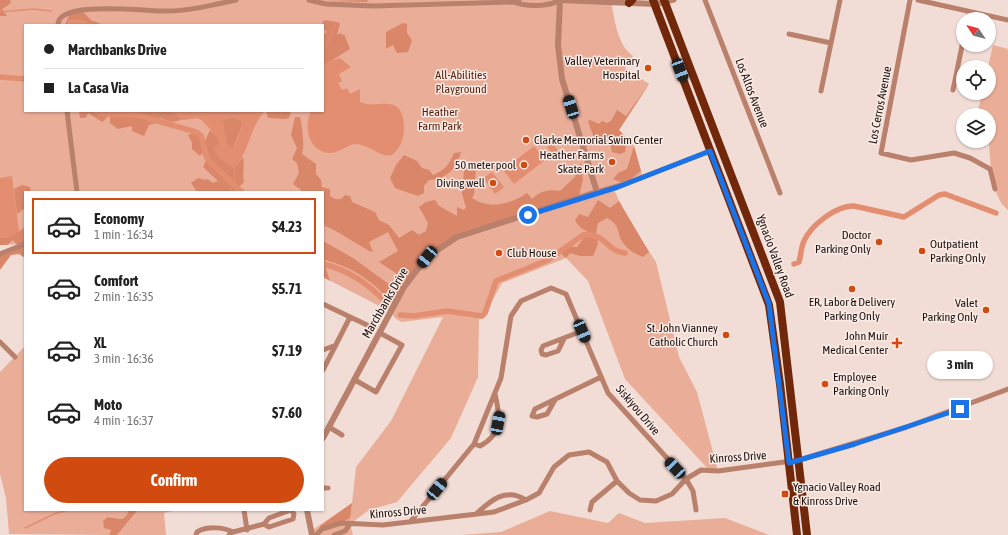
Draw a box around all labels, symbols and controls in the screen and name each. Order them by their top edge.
north arrow [956,12,996,52]
map controls [956,12,996,148]
text: Marchbanks Drive [68,41,167,58]
place label: Valley Veterinary Hospital [565,54,641,82]
street label: Los Altos Avenue [732,56,772,130]
car [670,57,690,83]
button: locate [956,60,996,100]
marker: Valley Veterinary Hospital [643,63,653,73]
street label: Los Cerros Avenue [866,65,894,145]
park label: All-Abilities Playground [435,68,487,96]
text: La Casa Via [68,79,129,96]
car [562,94,580,120]
park label: Heather Farm Park [418,105,463,133]
button: layers [956,108,996,148]
place label: Clarke Memorial Swim Center [534,133,663,147]
marker: Clarke Memorial Swim Center [521,135,531,145]
place label: Heather Farms Skate Park [539,148,605,176]
marker: Heather Farms Skate Park [607,157,617,167]
place label: 50 meter pool [455,158,517,172]
marker: 50 meter pool [519,160,529,170]
place label: Diving well [436,176,486,190]
marker: Diving well [488,178,498,188]
route start [519,206,537,224]
icon: car [46,208,82,244]
text: Economy [94,210,144,227]
street label: Ygnacio Valley Road [753,212,797,300]
text: $4.23 [272,218,302,235]
text: 1 min · 16:34 [94,227,154,242]
place label: Doctor Parking Only [815,228,871,256]
marker: Doctor Parking Only [874,237,884,247]
place label: Outpatient Parking Only [930,237,986,265]
car [415,244,439,270]
place label: Club House [507,246,557,260]
marker: Outpatient Parking Only [917,246,927,256]
marker: Club House [494,248,504,258]
street label: Marchbanks Drive [359,265,411,341]
icon: car [46,270,82,306]
text: Comfort [94,272,138,289]
text: $5.71 [272,280,302,297]
marker: ER, Labor & Delivery Parking Only [847,284,857,294]
text: 2 min · 16:35 [94,289,154,304]
place label: ER, Labor & Delivery Parking Only [809,295,895,323]
place label: Valet Parking Only [922,296,979,324]
marker: Valet Parking Only [981,305,991,315]
car [572,318,592,344]
place label: St. John Vianney Catholic Church [647,321,718,349]
place label: John Muir Medical Center [822,329,888,357]
marker: St. John Vianney Catholic Church [721,330,731,340]
icon: car [46,332,82,368]
text: XL [94,334,107,351]
marker: John Muir Medical Center [891,337,903,349]
text: $7.19 [272,342,302,359]
text: 3 min · 16:36 [94,351,154,366]
callout: 3 min [927,351,993,379]
text: 3 min [947,357,973,372]
place label: Employee Parking Only [833,370,889,398]
marker: Employee Parking Only [820,379,830,389]
street label: Siskiyou Drive [613,382,663,438]
icon: car [46,394,82,430]
text: Moto [94,396,122,413]
route end [951,400,969,418]
text: $7.60 [272,404,302,421]
car [490,410,506,436]
text: 4 min · 16:37 [94,413,154,428]
street label: Kinross Drive [709,448,767,466]
car [662,455,688,481]
button: Confirm [44,457,304,503]
car [425,476,449,502]
place label: Ygnacio Valley Road & Kinross Drive [793,480,881,508]
marker: Ygnacio Valley Road & Kinross Drive [780,489,790,499]
street label: Kinross Drive [369,503,427,521]

